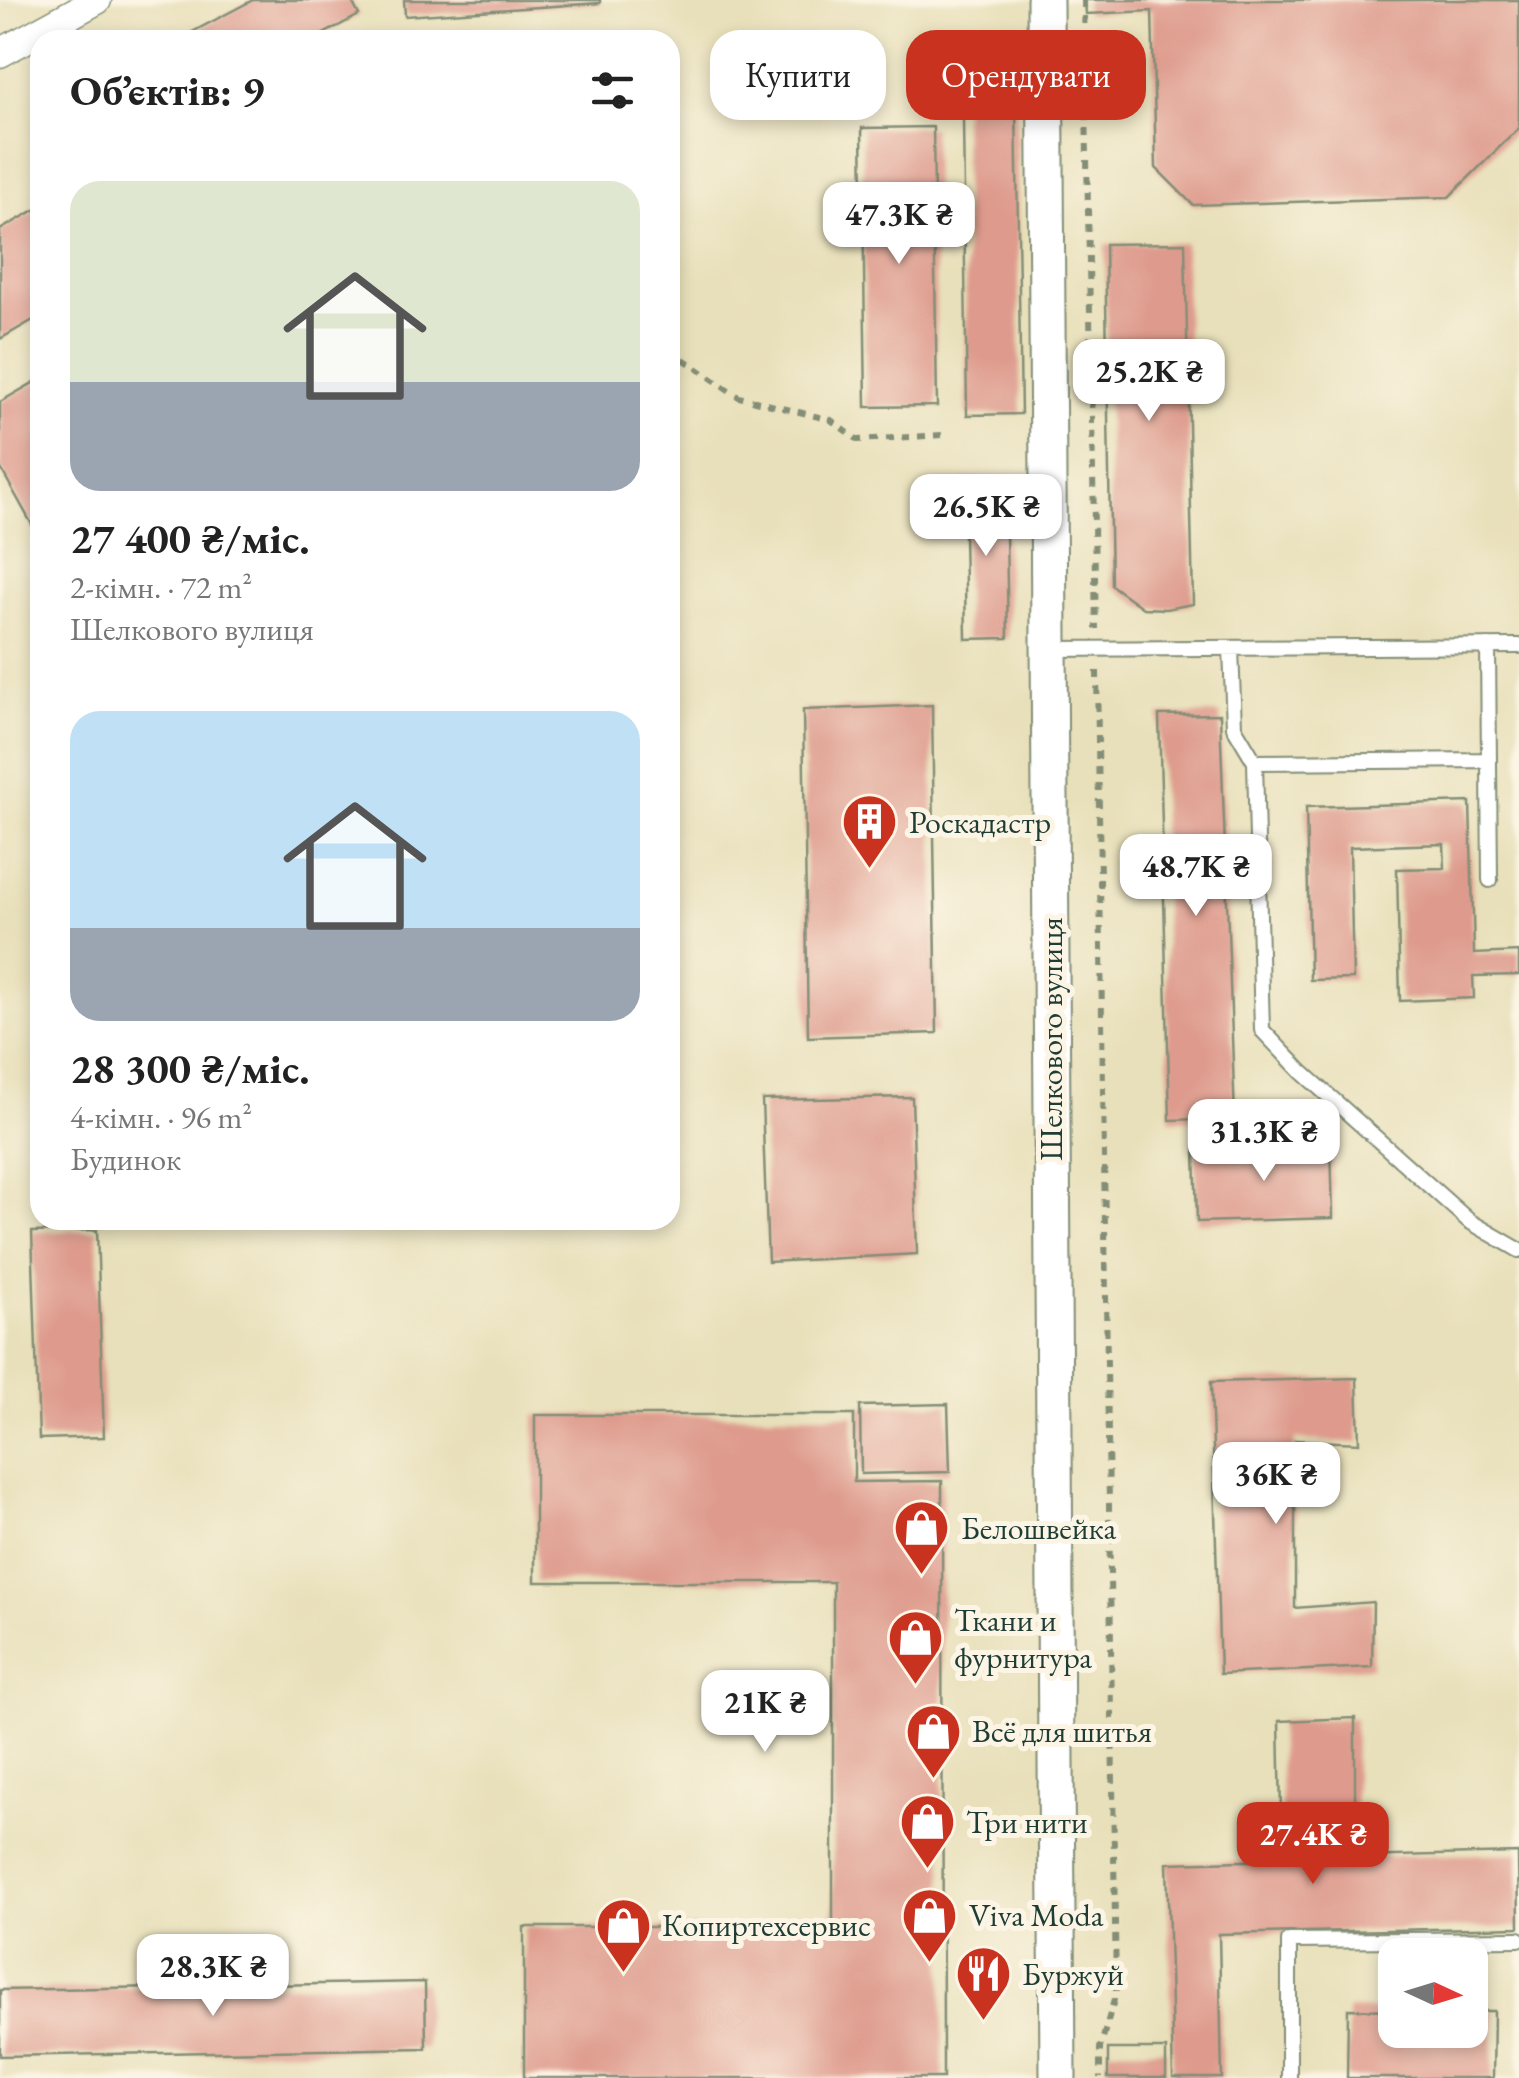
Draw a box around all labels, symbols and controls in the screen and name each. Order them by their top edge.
chip: Купити [710,30,886,120]
chip: Орендувати [906,30,1146,120]
text: Об’єктів: 9 [70,63,264,118]
icon: filters [585,63,640,118]
pin: 47.3K ₴ [807,182,991,267]
text: 47.3K ₴ [845,193,953,235]
icon: home [265,246,445,426]
pin: 25.2K ₴ [1057,339,1241,424]
text: 25.2K ₴ [1095,350,1203,392]
pin: 26.5K ₴ [894,474,1078,559]
text: 26.5K ₴ [932,485,1040,527]
text: 27 400 ₴/міс. [70,511,310,566]
text: 2-кімн. · 72 m² [70,566,252,608]
text: Шелкового вулиця [70,608,314,650]
icon: home [265,776,445,956]
building icon: Роскадастр [840,792,900,871]
place label: Роскадастр [909,801,1051,843]
pin: 48.7K ₴ [1104,834,1288,919]
text: 48.7K ₴ [1142,845,1250,887]
street label: Шелкового вулиця [1030,917,1072,1161]
text: 28 300 ₴/міс. [70,1041,310,1096]
text: 4-кімн. · 96 m² [70,1096,252,1138]
pin: 31.3K ₴ [1172,1099,1356,1184]
text: 31.3K ₴ [1210,1110,1318,1152]
text: Будинок [70,1138,181,1180]
pin: 36K ₴ [1206,1442,1346,1527]
text: 36K ₴ [1234,1453,1318,1495]
shop icon: Белошвейка [892,1498,952,1577]
place label: Белошвейка [961,1507,1116,1549]
place label: Ткани и фурнитура [954,1599,1092,1678]
shop icon: Ткани и фурнитура [885,1608,945,1687]
pin: 21K ₴ [695,1670,835,1755]
text: 21K ₴ [723,1681,807,1723]
shop icon: Всё для шитья [903,1701,963,1780]
place label: Всё для шитья [972,1710,1152,1752]
shop icon: Три нити [897,1792,957,1871]
place label: Три нити [966,1801,1088,1843]
pin: 27.4K ₴ [1221,1802,1405,1887]
text: 27.4K ₴ [1259,1813,1367,1855]
shop icon: Viva Moda [900,1885,960,1964]
place label: Viva Moda [969,1894,1104,1936]
shop icon: Копиртехсервис [593,1895,653,1974]
place label: Копиртехсервис [662,1904,871,1946]
pin: 28.3K ₴ [121,1934,305,2019]
north arrow [1378,1938,1488,2048]
map controls [1378,1938,1488,2048]
restaurant icon: Буржуй [953,1944,1013,2023]
text: 28.3K ₴ [159,1945,267,1987]
place label: Буржуй [1022,1953,1124,1995]

